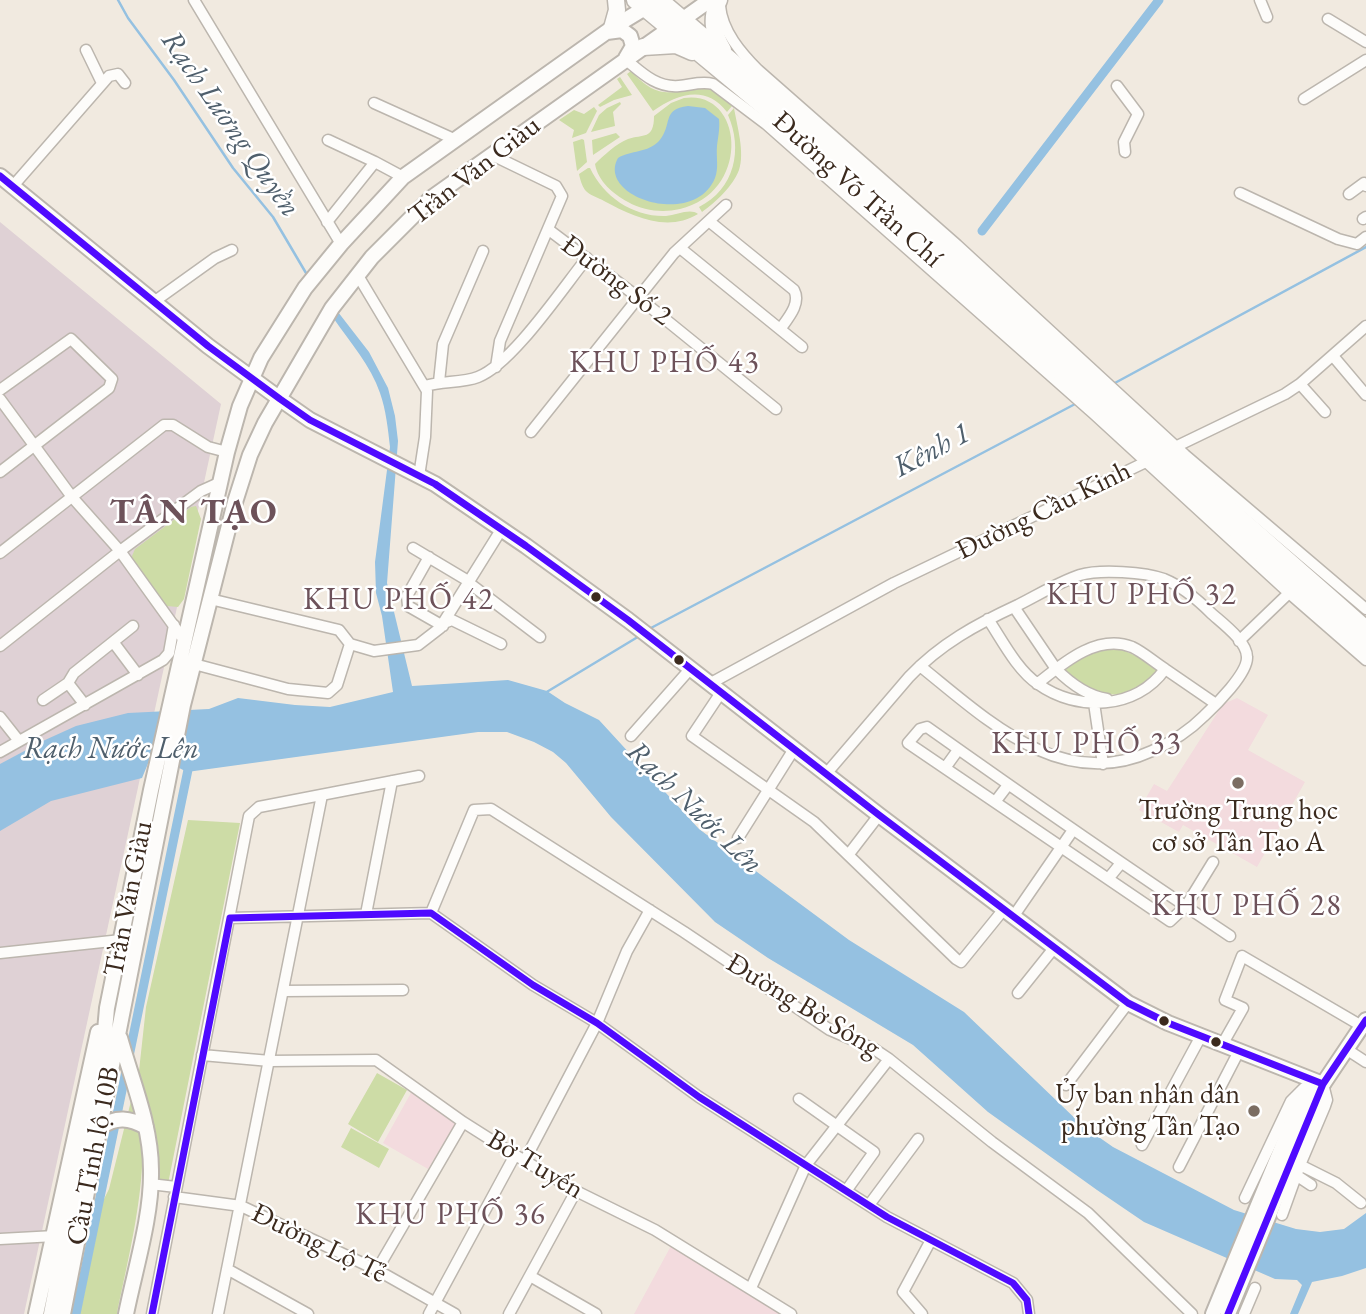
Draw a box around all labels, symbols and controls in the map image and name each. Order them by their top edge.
water label: Rạch Lương Quyền [152,24,308,224]
street label: Đường Võ Trần Chí [765,105,949,275]
street label: Trần Văn Giàu [403,109,547,233]
street label: Đường Số 2 [554,229,678,333]
district label: KHU PHỐ 43 [571,346,759,382]
water label: Kênh 1 [888,416,976,486]
street label: Đường Cầu Kinh [951,454,1137,568]
district label: TÂN TẠO [110,492,278,534]
district label: KHU PHỐ 32 [1048,578,1236,614]
district label: KHU PHỐ 42 [305,583,493,619]
unlabelled marker [589,590,603,604]
unlabelled marker [672,653,686,667]
district label: KHU PHỐ 33 [993,727,1181,763]
water label: Rạch Nước Lên [23,732,199,768]
water label: Rạch Nước Lên [618,734,770,882]
marker: Trường Trung học cơ sở Tân Tạo A [1230,775,1246,791]
place label: Trường Trung học cơ sở Tân Tạo A [1138,794,1338,860]
street label: Trần Văn Giàu [97,818,161,980]
district label: KHU PHỐ 28 [1153,889,1341,925]
street label: Đường Bờ Sông [720,947,886,1065]
unlabelled marker [1157,1014,1171,1028]
unlabelled marker [1209,1035,1223,1049]
street label: Cầu Tỉnh lộ 10B [60,1064,128,1248]
place label: Ủy ban nhân dân phường Tân Tạo [1055,1078,1240,1144]
marker: Ủy ban nhân dân phường Tân Tạo [1246,1103,1262,1119]
street label: Bờ Tuyến [480,1123,590,1207]
street label: Đường Lộ Tẻ [246,1197,392,1291]
district label: KHU PHỐ 36 [357,1198,545,1234]

